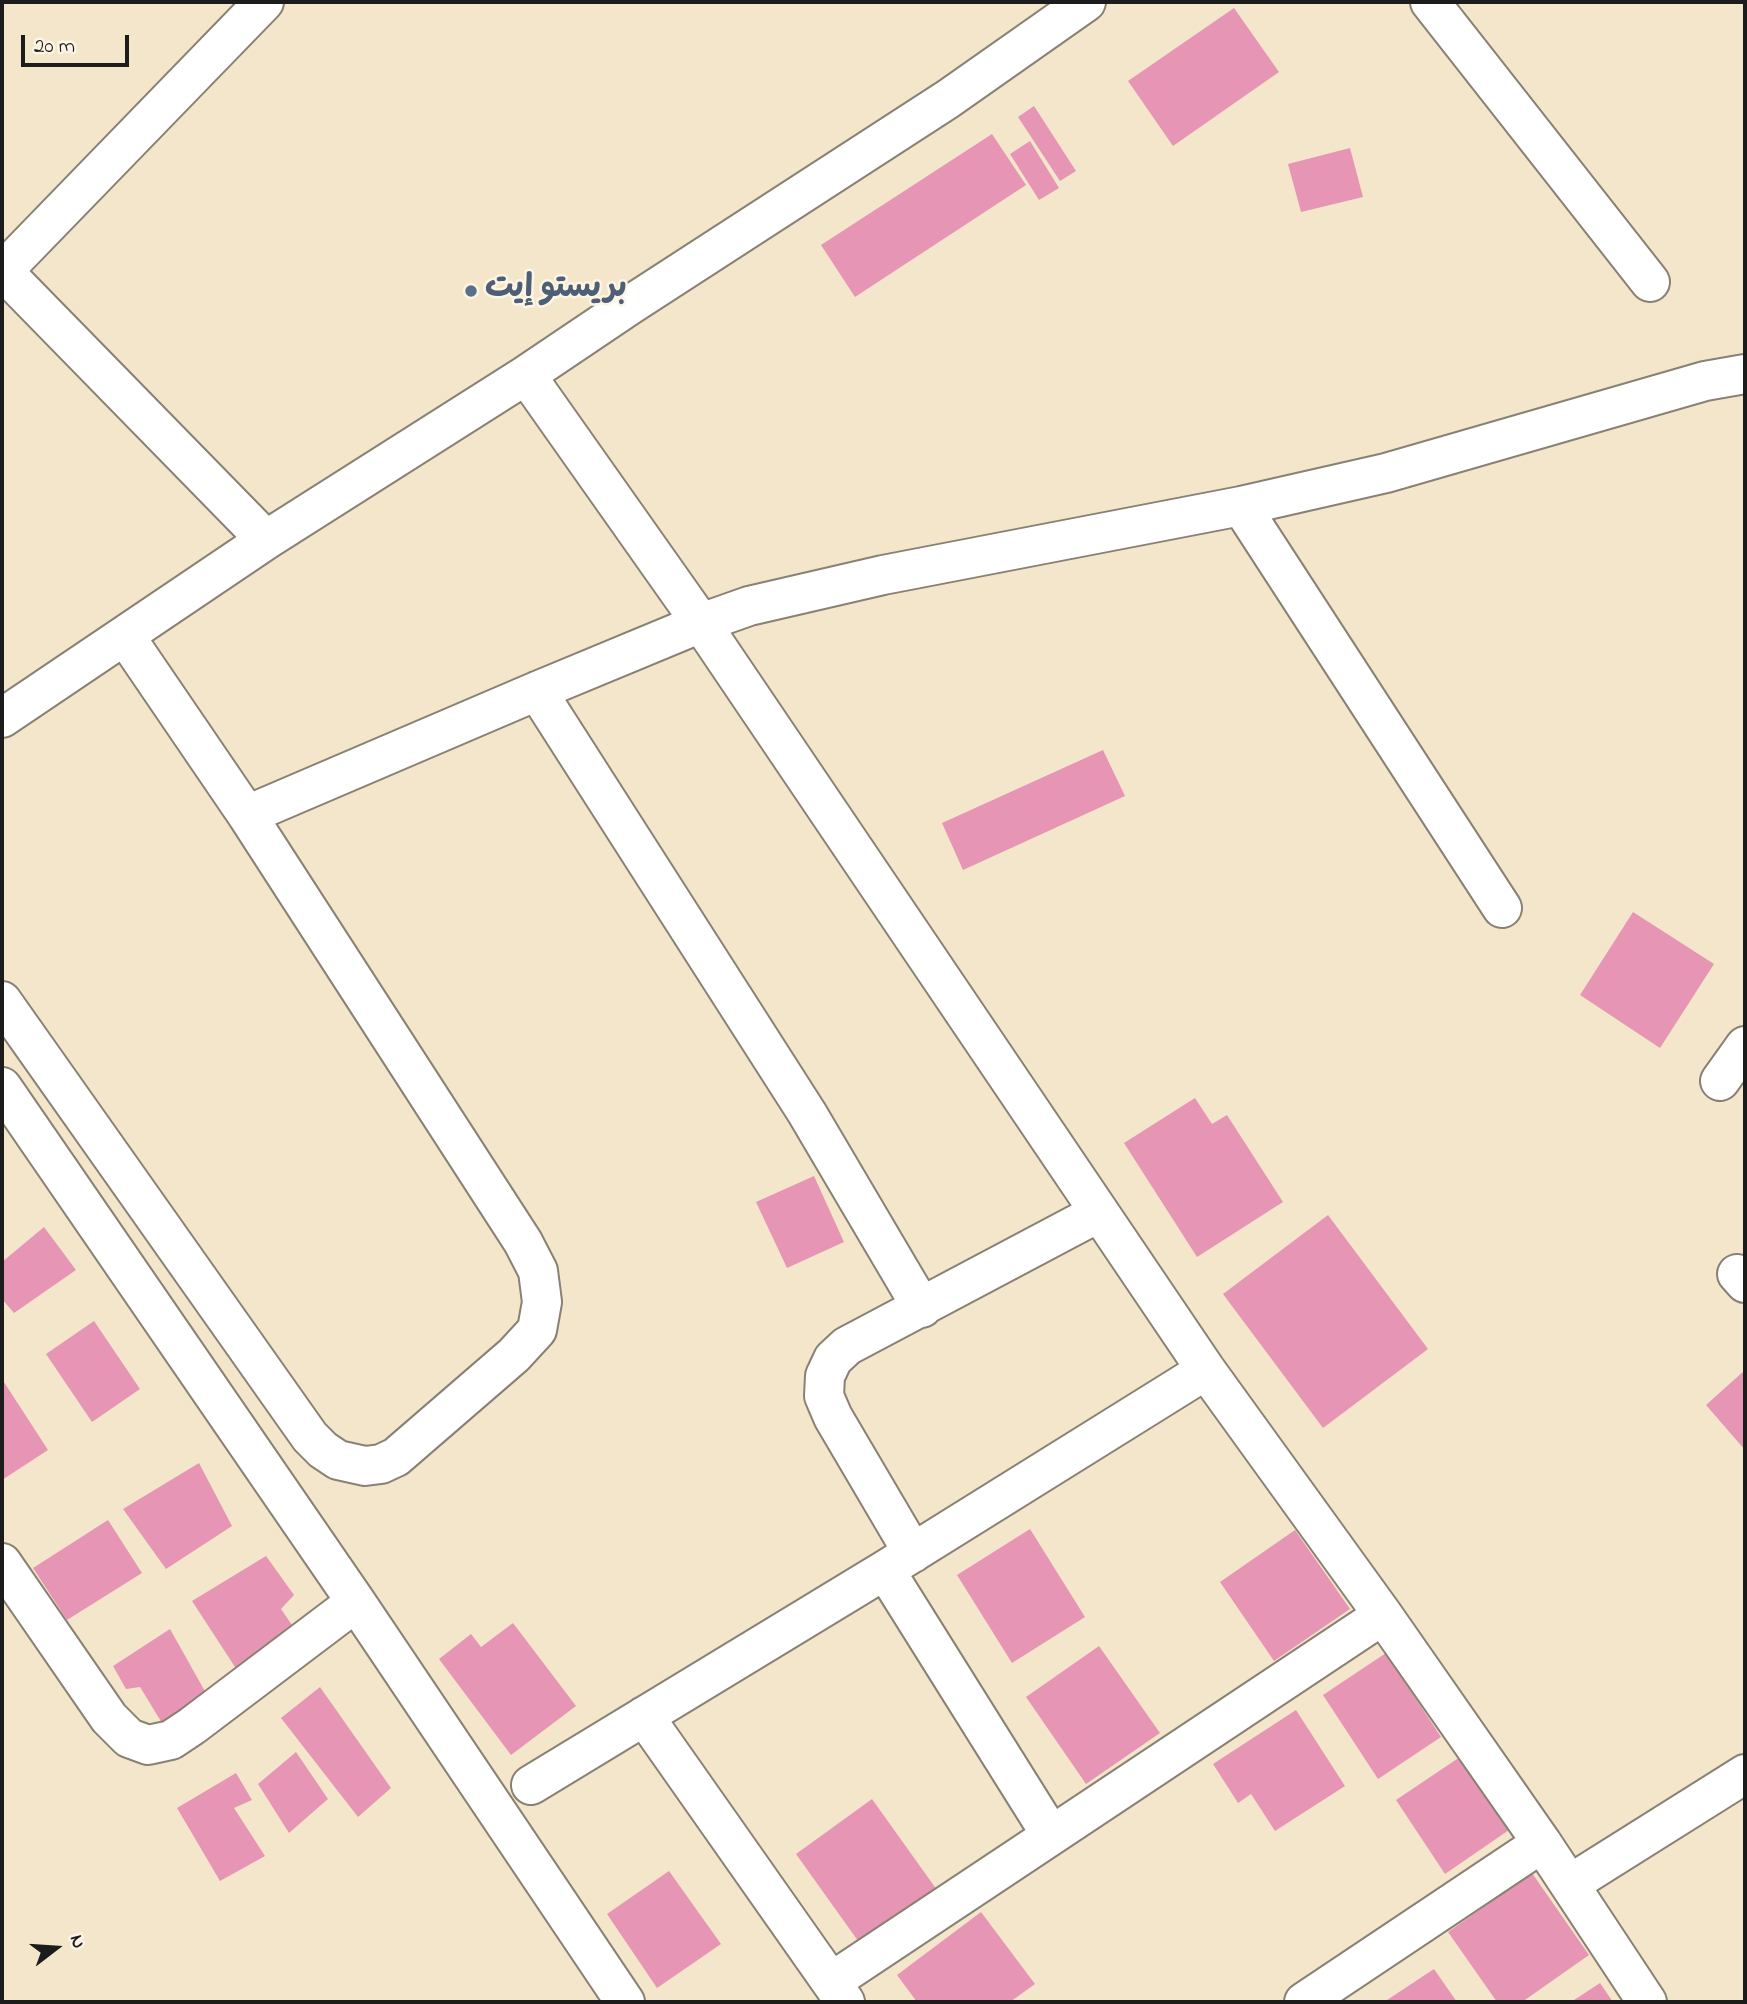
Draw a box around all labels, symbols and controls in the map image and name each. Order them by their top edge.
scale bar [24,21,133,65]
text: 20 m [34,32,75,62]
place label: بريستو إيت [485,272,627,310]
marker: بريستو إيت [463,283,479,299]
north arrow [21,1913,91,1983]
text: N [62,1932,91,1952]

